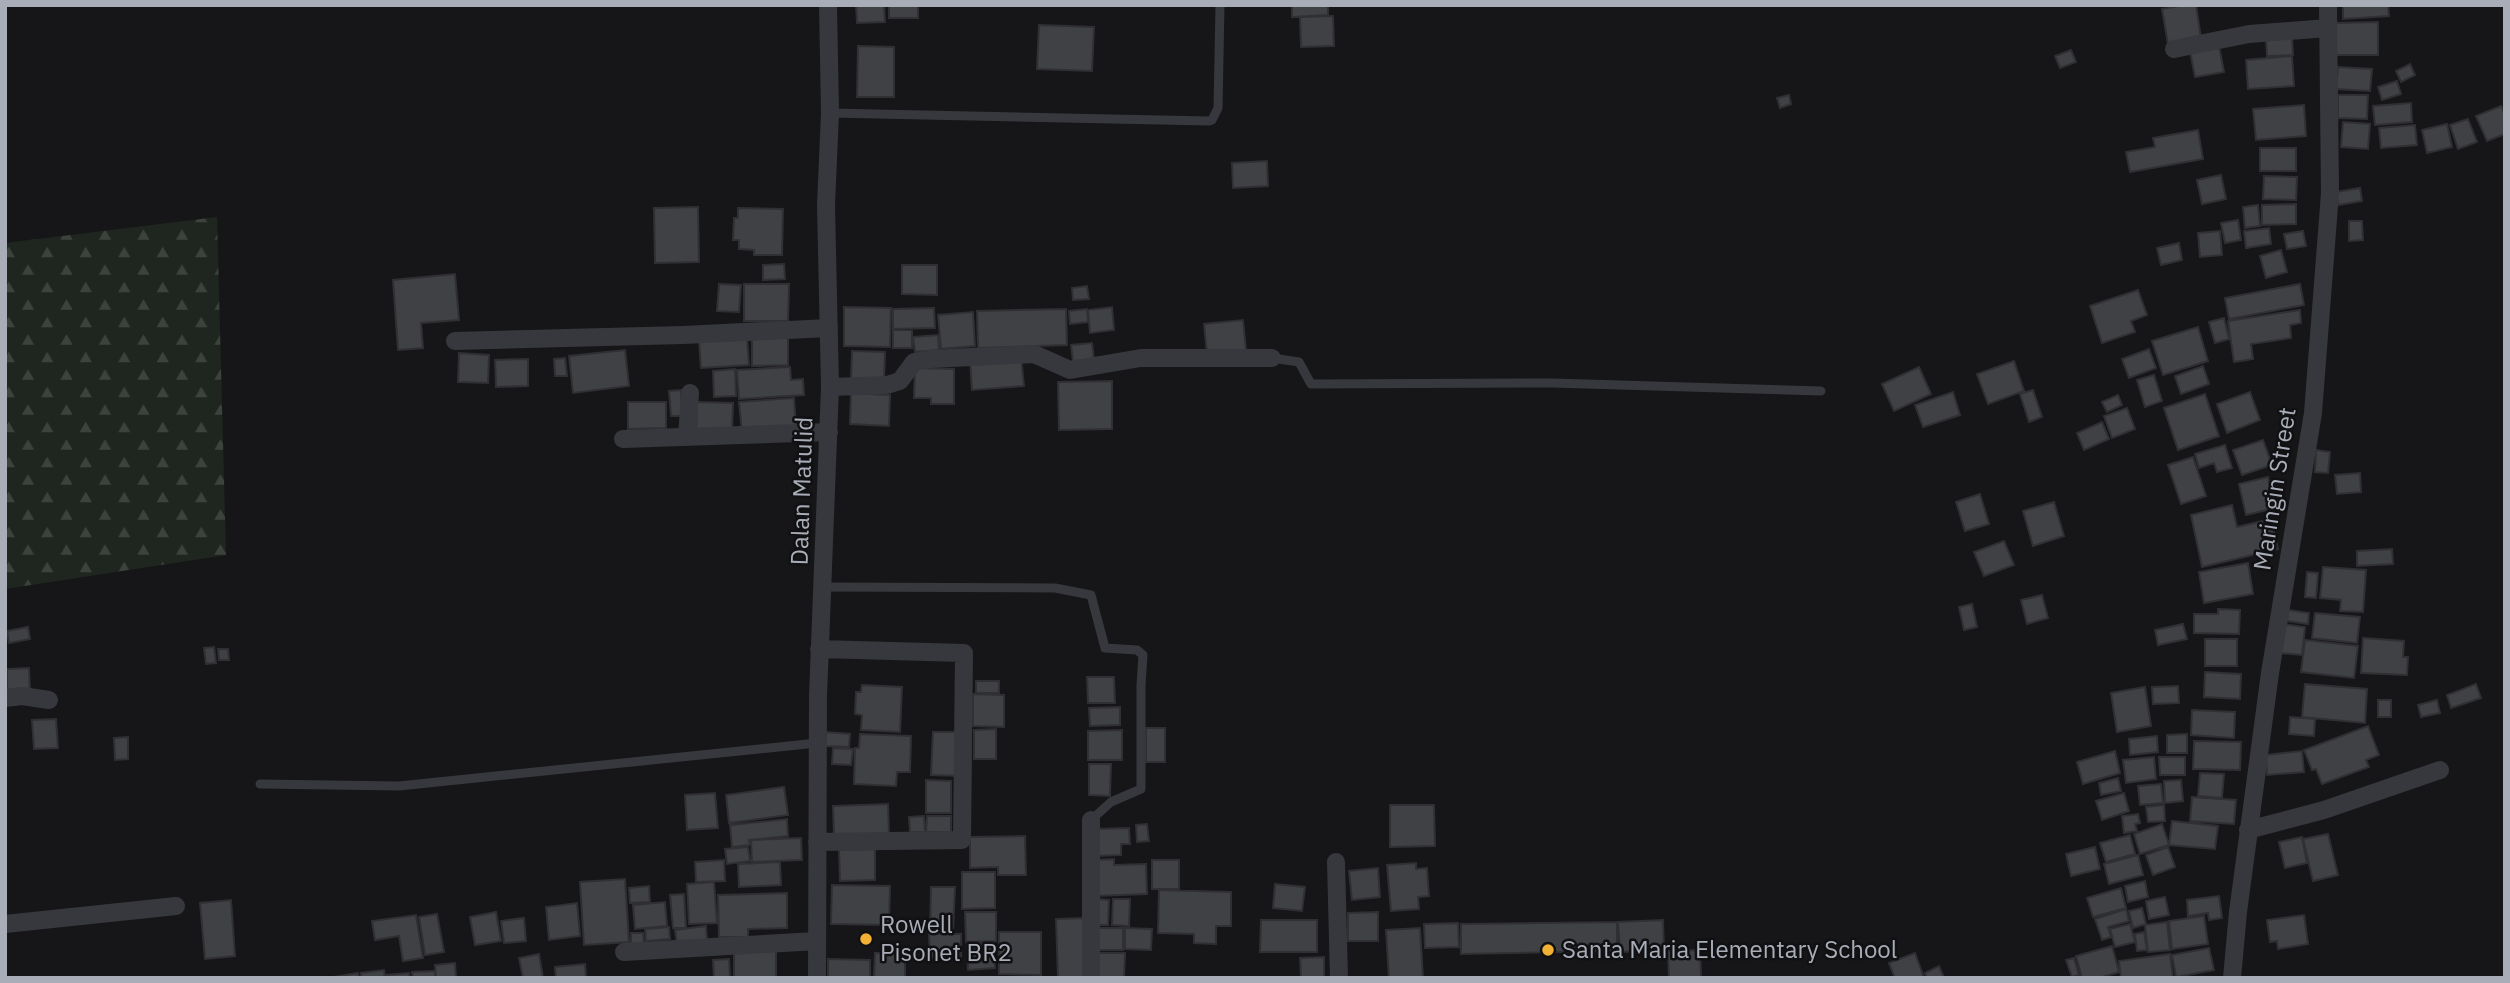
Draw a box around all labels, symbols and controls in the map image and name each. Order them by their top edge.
street label: Maringin Street [2245,405,2303,573]
street label: Dalan Matulid [782,416,820,566]
place label: Rowell Pisonet BR2 [880,908,1012,968]
marker: Rowell Pisonet BR2 [858,931,874,947]
place label: Santa Maria Elementary School [1562,933,1897,965]
marker: Santa Maria Elementary School [1540,942,1556,958]

